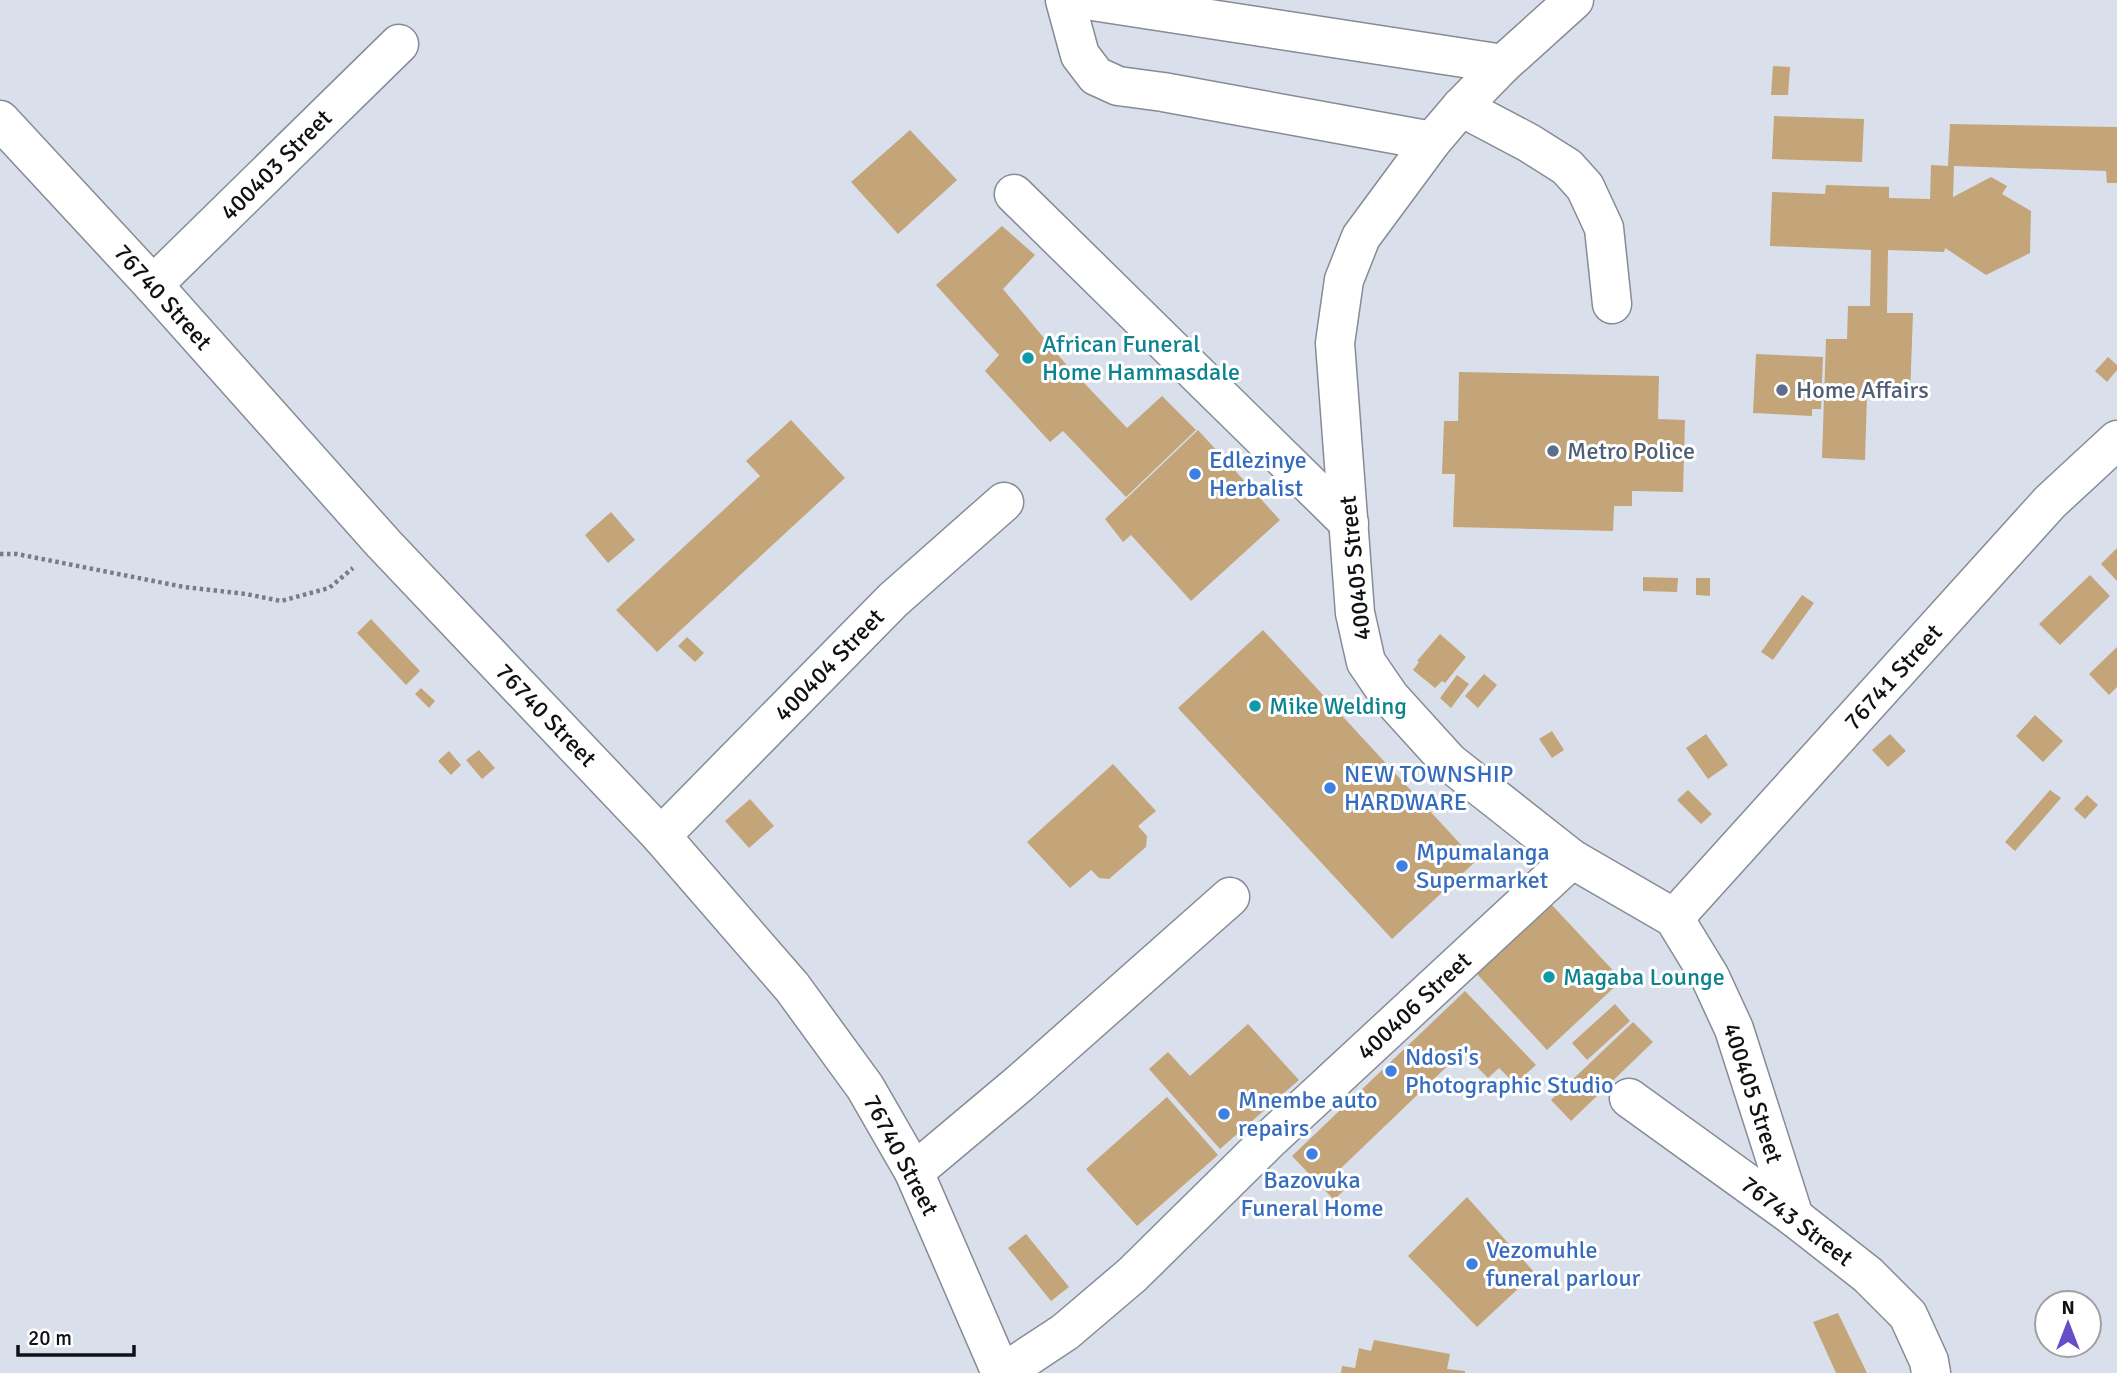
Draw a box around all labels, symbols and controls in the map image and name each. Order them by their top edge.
street label: 400403 Street [214,103,338,227]
street label: 76740 Street [107,238,219,356]
place label: African Funeral Home Hammasdale [1042,329,1240,387]
marker: African Funeral Home Hammasdale [1020,350,1036,366]
place label: Home Affairs [1796,375,1929,405]
marker: Home Affairs [1774,382,1790,398]
place label: Metro Police [1567,436,1695,466]
marker: Metro Police [1545,443,1561,459]
place label: Edlezinye Herbalist [1209,445,1307,503]
marker: Edlezinye Herbalist [1187,466,1203,482]
street label: 400405 Street [1332,494,1378,642]
street label: 400404 Street [768,602,890,728]
street label: 76741 Street [1837,618,1949,736]
street label: 76740 Street [489,657,603,773]
place label: Mike Welding [1269,691,1407,721]
marker: Mike Welding [1247,698,1263,714]
place label: NEW TOWNSHIP HARDWARE [1344,759,1513,817]
marker: NEW TOWNSHIP HARDWARE [1322,780,1338,796]
place label: Mpumalanga Supermarket [1416,837,1550,895]
marker: Mpumalanga Supermarket [1394,858,1410,874]
street label: 400406 Street [1351,945,1477,1067]
place label: Magaba Lounge [1563,962,1725,992]
marker: Magaba Lounge [1541,969,1557,985]
street label: 400405 Street [1716,1019,1790,1167]
place label: Ndosi's Photographic Studio [1405,1042,1613,1100]
marker: Ndosi's Photographic Studio [1383,1063,1399,1079]
place label: Mnembe auto repairs [1238,1085,1378,1143]
street label: 76740 Street [857,1089,945,1221]
marker: Mnembe auto repairs [1216,1106,1232,1122]
marker: Bazovuka Funeral Home [1304,1146,1320,1162]
place label: Bazovuka Funeral Home [1240,1165,1384,1223]
street label: 76743 Street [1735,1169,1859,1273]
place label: Vezomuhle funeral parlour [1486,1235,1641,1293]
marker: Vezomuhle funeral parlour [1464,1256,1480,1272]
north arrow [2033,1289,2103,1359]
text: N [2061,1296,2075,1320]
scale bar [18,1314,133,1358]
text: 20 m [28,1325,72,1351]

